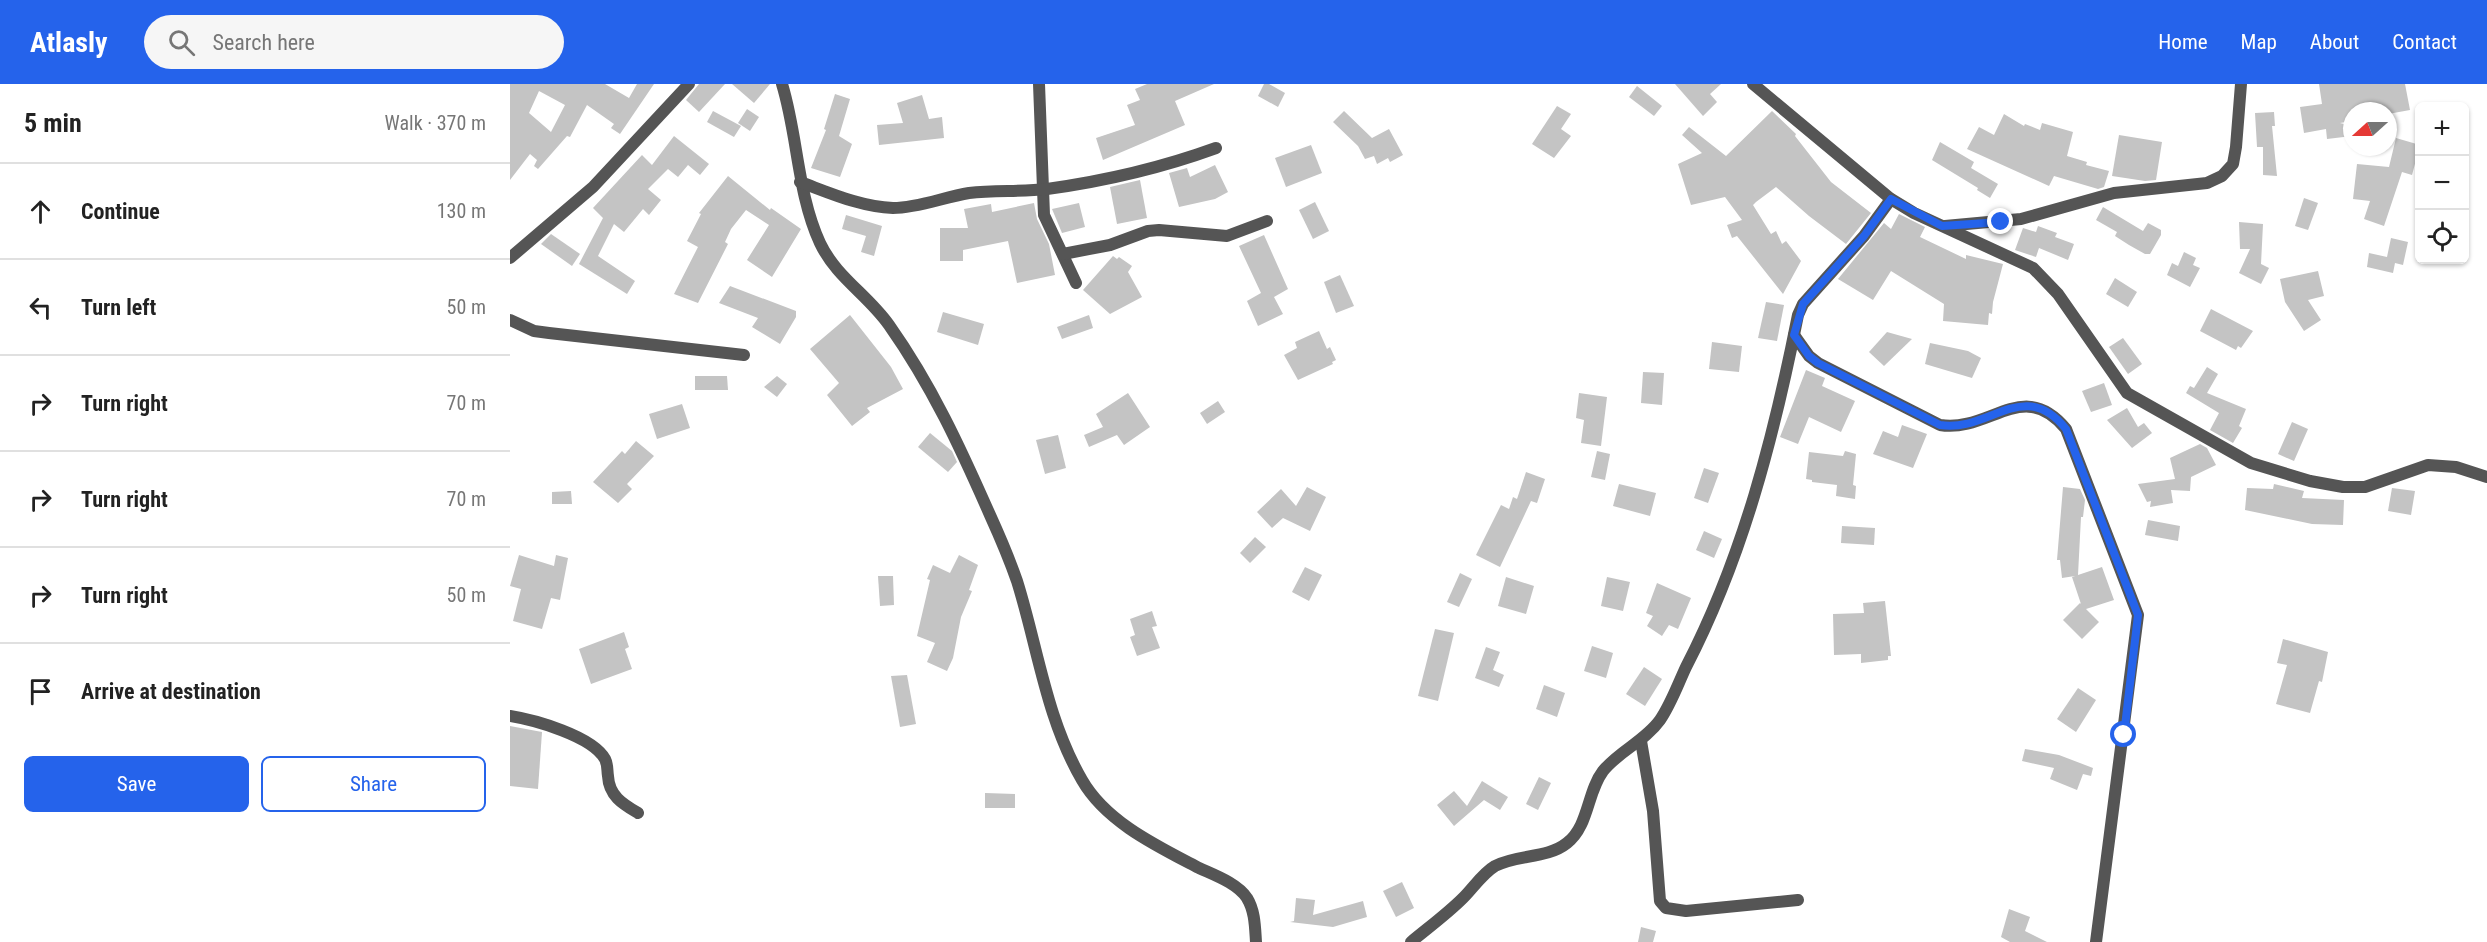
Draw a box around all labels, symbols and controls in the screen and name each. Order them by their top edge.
search box [144,15,564,69]
text: Atlasly [30,26,108,59]
icon: search [165,26,198,59]
text: Search here [213,30,315,55]
text: Home [2158,30,2208,54]
text: Map [2241,30,2277,54]
text: About [2310,30,2359,54]
text: Contact [2392,30,2457,54]
north arrow [2343,102,2397,156]
map controls [2415,102,2469,264]
button: + [2415,102,2469,156]
text: 5 min [24,108,82,138]
text: Walk · 370 m [385,111,486,135]
button: − [2415,156,2469,210]
icon: ahead [24,195,57,228]
text: Continue [81,199,160,224]
text: 130 m [437,199,486,223]
route end [1987,208,2013,234]
button: locate [2415,210,2469,264]
icon: left [24,291,57,324]
text: Turn left [81,295,156,320]
text: 50 m [447,295,486,319]
icon: right [24,387,57,420]
text: Turn right [81,391,168,416]
text: 70 m [447,391,486,415]
icon: right [24,483,57,516]
text: Turn right [81,487,168,512]
text: 70 m [447,487,486,511]
icon: right [24,579,57,612]
text: Turn right [81,583,168,608]
text: 50 m [447,583,486,607]
icon: arrive [24,675,57,708]
text: Arrive at destination [81,679,261,704]
route start [2110,721,2136,747]
button: Save [24,756,249,812]
button: Share [261,756,486,812]

